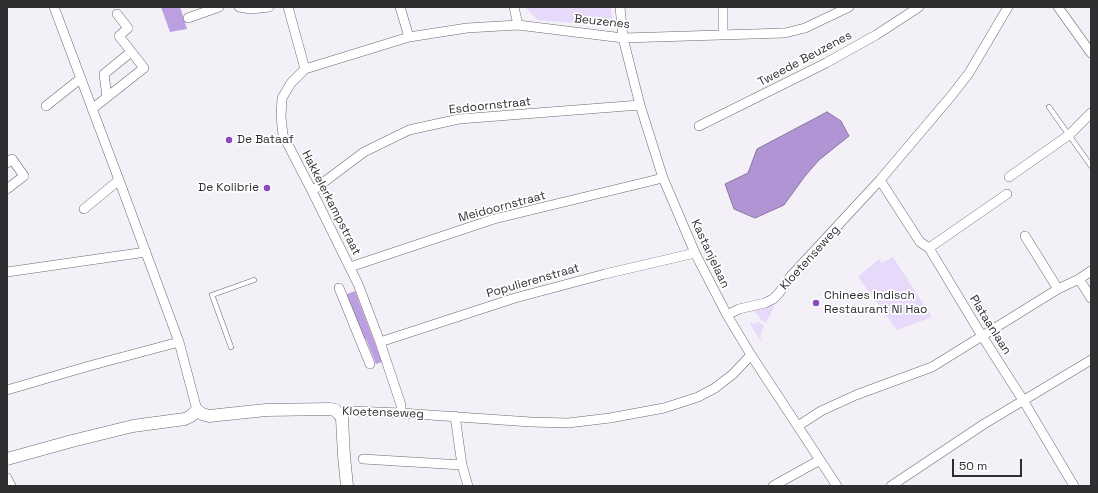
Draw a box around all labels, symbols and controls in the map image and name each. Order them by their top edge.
street label: Beuzenes [573,12,631,32]
street label: Tweede Beuzenes [756,28,854,90]
street label: Esdoornstraat [448,95,532,117]
place label: De Bataaf [237,133,294,147]
marker: De Bataaf [224,135,234,145]
street label: Hakkelerkampstraat [298,148,364,258]
place label: De Kolibrie [198,181,259,195]
marker: De Kolibrie [262,183,272,193]
street label: Meidoornstraat [457,188,547,226]
street label: Kastanjelaan [688,217,732,291]
street label: Kloetenseweg [777,223,843,293]
street label: Populierenstraat [485,261,581,301]
place label: Chinees Indisch Restaurant Ni Hao [824,289,927,317]
street label: Plataanlaan [966,293,1014,357]
marker: Chinees Indisch Restaurant Ni Hao [811,298,821,308]
street label: Kloetenseweg [342,404,424,422]
scale bar [954,451,1024,477]
text: 50 m [959,458,987,474]

